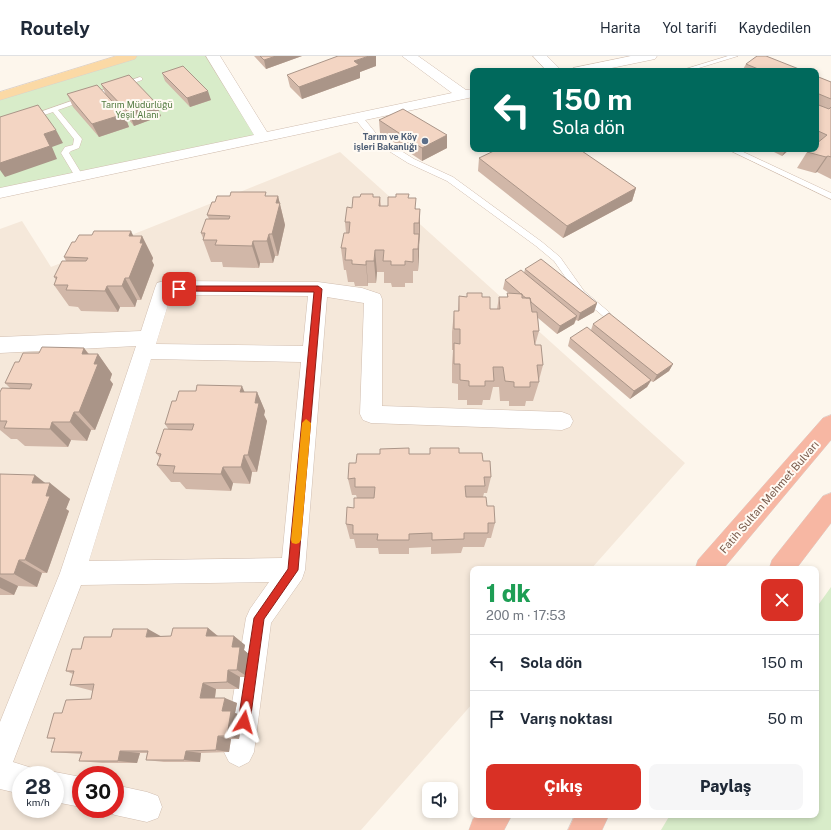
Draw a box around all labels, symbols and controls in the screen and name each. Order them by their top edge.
text: Routely [20,17,90,39]
text: Harita [600,20,640,36]
text: Yol tarifi [662,20,717,36]
text: Kaydedilen [739,20,811,36]
text: 150 m [552,83,632,116]
icon: left [486,84,538,136]
park label: Tarım Müdürlüğü Yeşil Alanı [101,99,173,120]
text: Sola dön [552,117,625,138]
place label: Tarım ve Köy işleri Bakanlığı [354,131,417,152]
marker: Tarım ve Köy işleri Bakanlığı [420,136,430,146]
pin [162,272,196,306]
icon: arrive [168,278,190,300]
street label: Fatih Sultan Mehmet Bulvarı [717,439,821,555]
text: 1 dk [486,579,531,607]
button: close [761,579,803,621]
text: 200 m · 17:53 [486,608,566,623]
icon: left [486,652,508,674]
text: Sola dön [520,654,582,671]
text: 150 m [761,654,803,671]
position arrow [223,701,265,743]
icon: arrive [486,708,508,730]
text: Varış noktası [520,710,612,727]
text: 50 m [768,710,803,727]
button: Çıkış [486,764,641,810]
button: Paylaş [649,764,803,810]
speed limit sign: 30 [72,766,124,818]
text: 28 [25,775,51,799]
map controls [422,782,458,818]
button: sound [422,782,458,818]
text: km/h [26,796,50,808]

